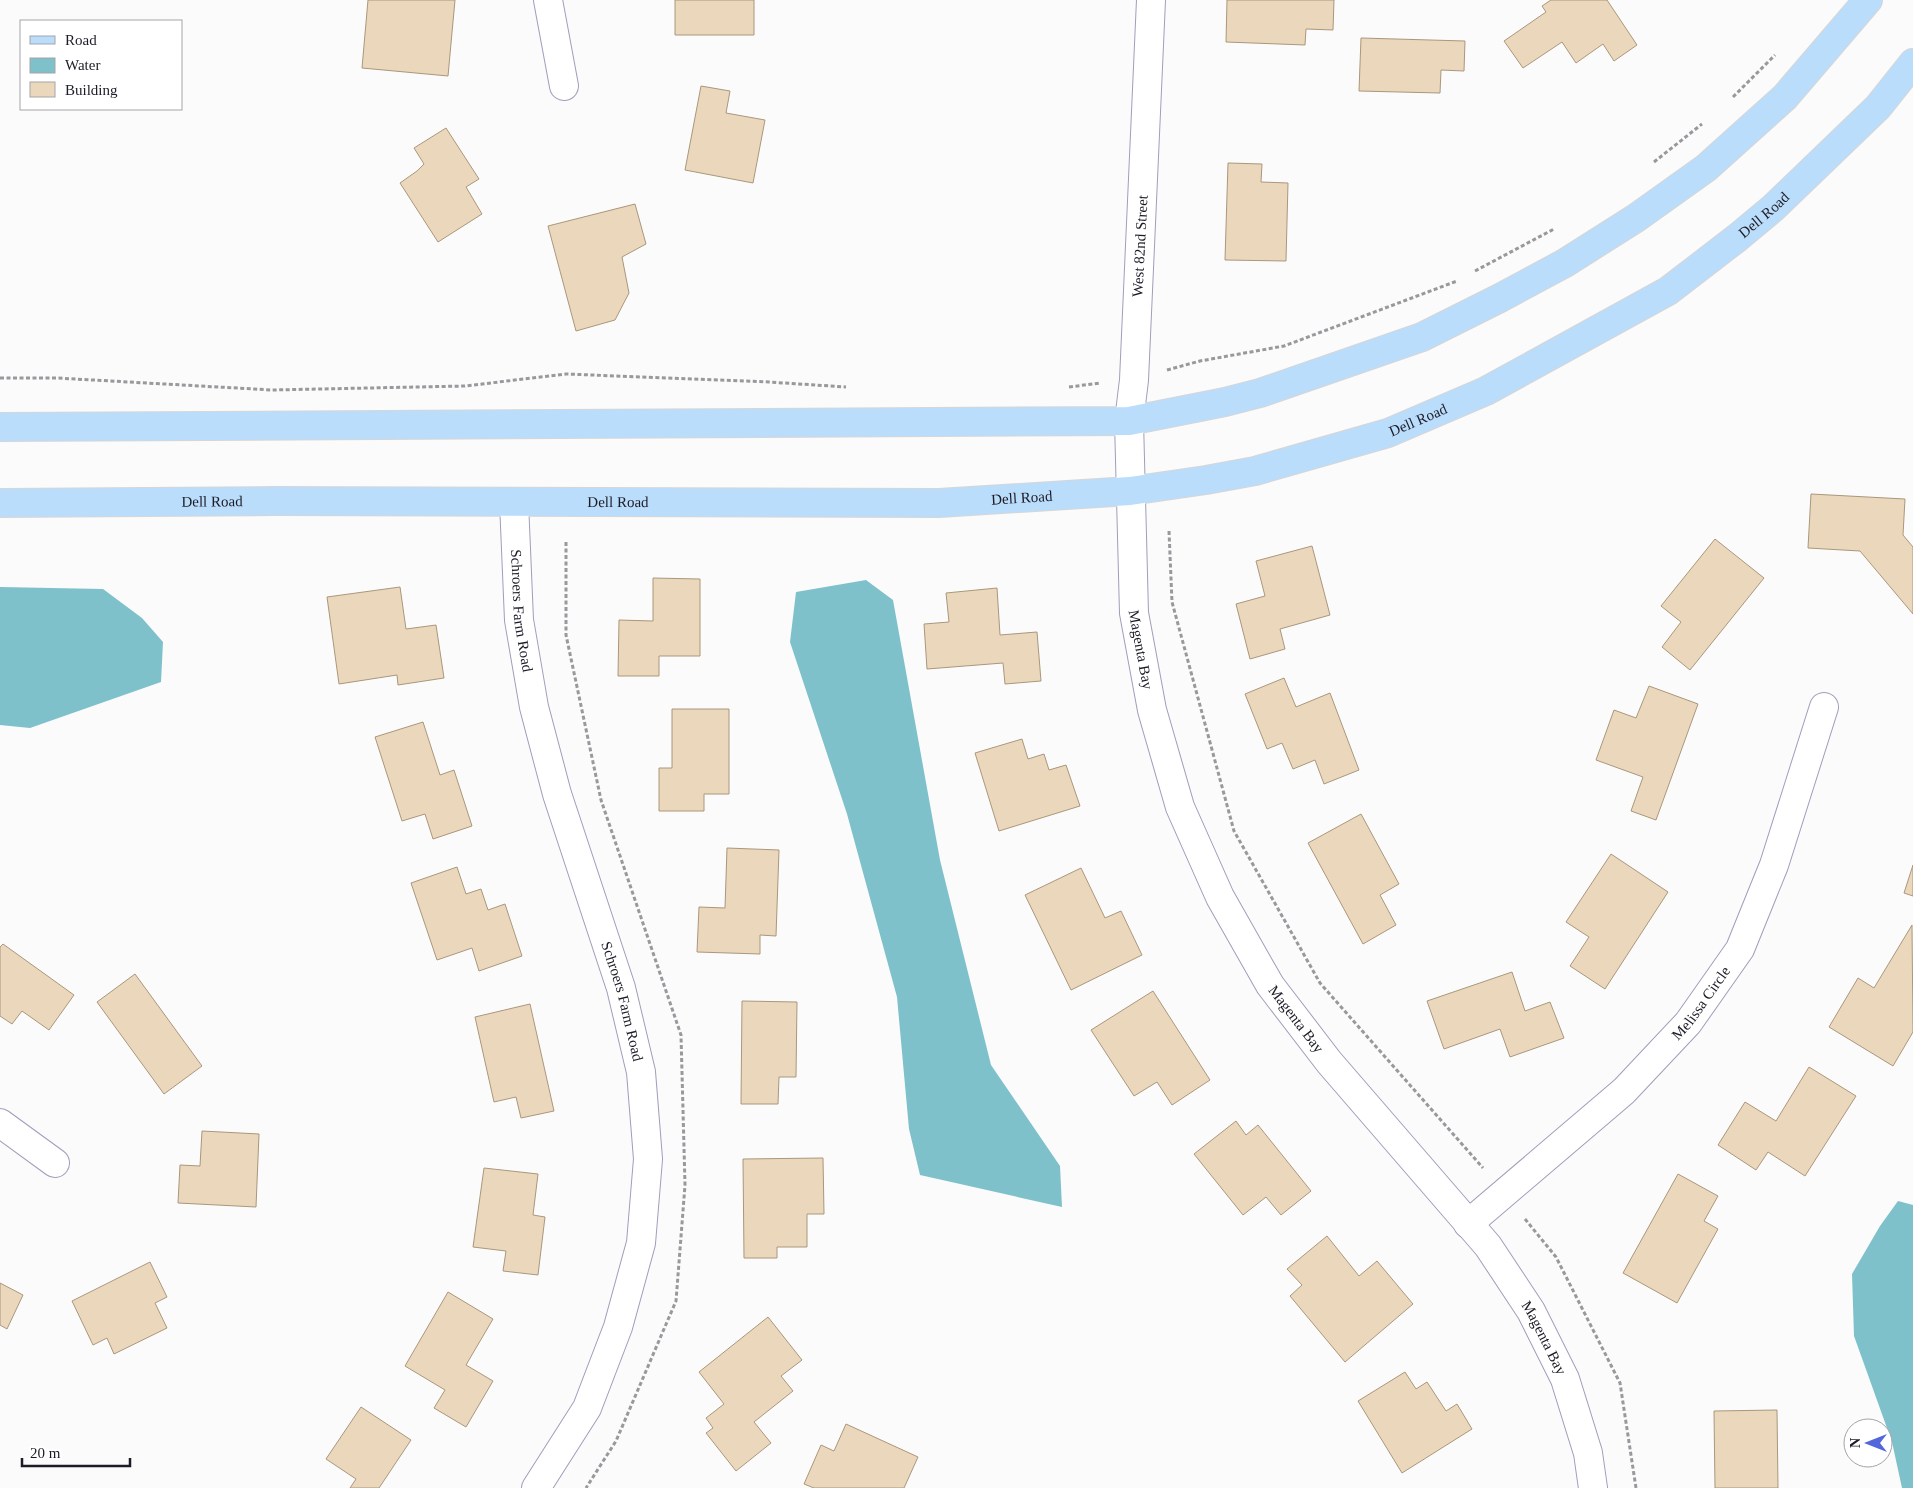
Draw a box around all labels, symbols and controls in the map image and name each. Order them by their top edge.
legend [20,20,182,110]
text: Road [65,32,97,48]
text: Water [65,57,100,73]
text: Building [65,82,118,98]
street label: Dell Road [1736,189,1793,241]
street label: West 82nd Street [1129,194,1151,297]
street label: Dell Road [1387,401,1450,440]
street label: Dell Road [991,488,1053,508]
street label: Dell Road [181,493,243,510]
street label: Dell Road [587,494,649,510]
street label: Schroers Farm Road [508,549,536,674]
street label: Magenta Bay [1126,609,1156,691]
street label: Schroers Farm Road [598,940,646,1063]
street label: Melissa Circle [1668,963,1733,1043]
street label: Magenta Bay [1265,982,1327,1056]
street label: Magenta Bay [1519,1298,1570,1378]
north arrow [1843,1418,1893,1468]
scale bar [22,1436,130,1468]
text: N [1848,1438,1863,1448]
text: 20 m [30,1445,61,1461]

